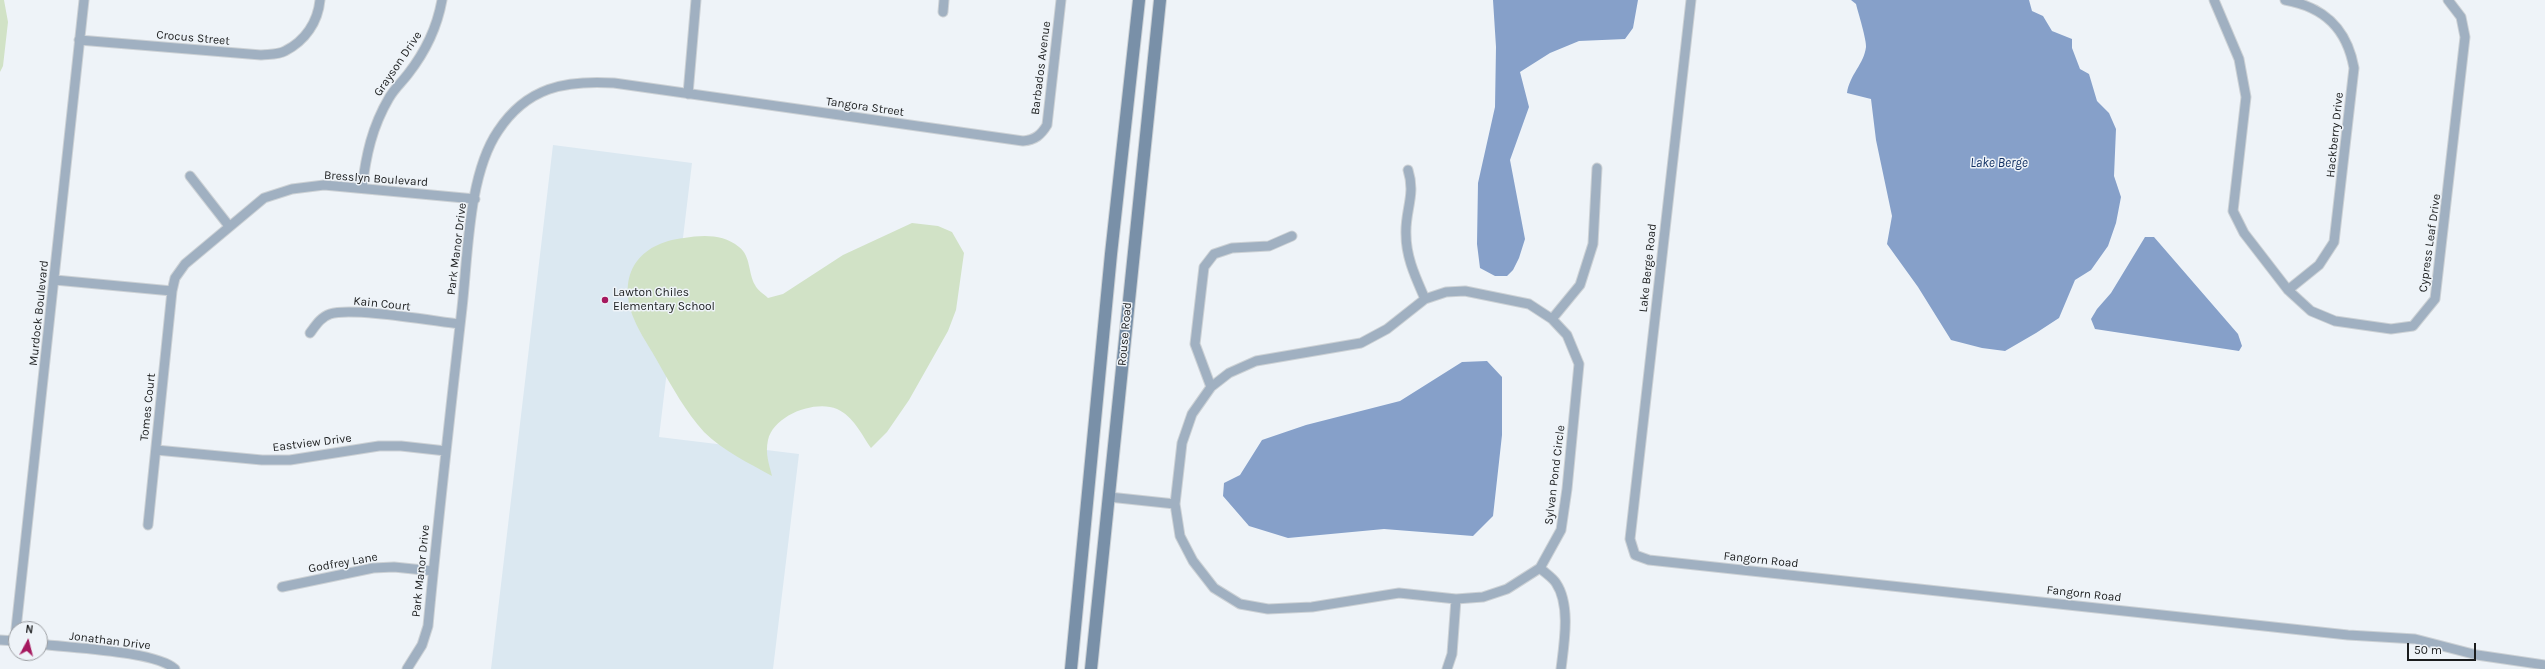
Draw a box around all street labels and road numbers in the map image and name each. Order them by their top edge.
street label: Barbados Avenue [1028,20,1054,116]
street label: Crocus Street [156,28,230,48]
street label: Grayson Drive [371,29,425,99]
street label: Hackberry Drive [2323,91,2347,179]
street label: Tangora Street [825,94,905,120]
street label: Bresslyn Boulevard [323,168,429,190]
street label: Cypress Leaf Drive [2416,193,2444,293]
street label: Park Manor Drive [444,202,470,296]
street label: Lake Berge Road [1636,223,1660,313]
street label: Murdock Boulevard [26,259,52,367]
street label: Kain Court [353,294,411,314]
street label: Rouse Road [1115,301,1135,367]
street label: Tomes Court [137,372,159,442]
street label: Sylvan Pond Circle [1542,424,1568,526]
street label: Eastview Drive [272,431,352,455]
street label: Park Manor Drive [409,524,433,618]
street label: Fangorn Road [1723,549,1799,571]
street label: Godfrey Lane [307,550,379,576]
street label: Fangorn Road [2046,583,2122,605]
street label: Jonathan Drive [69,629,151,653]

